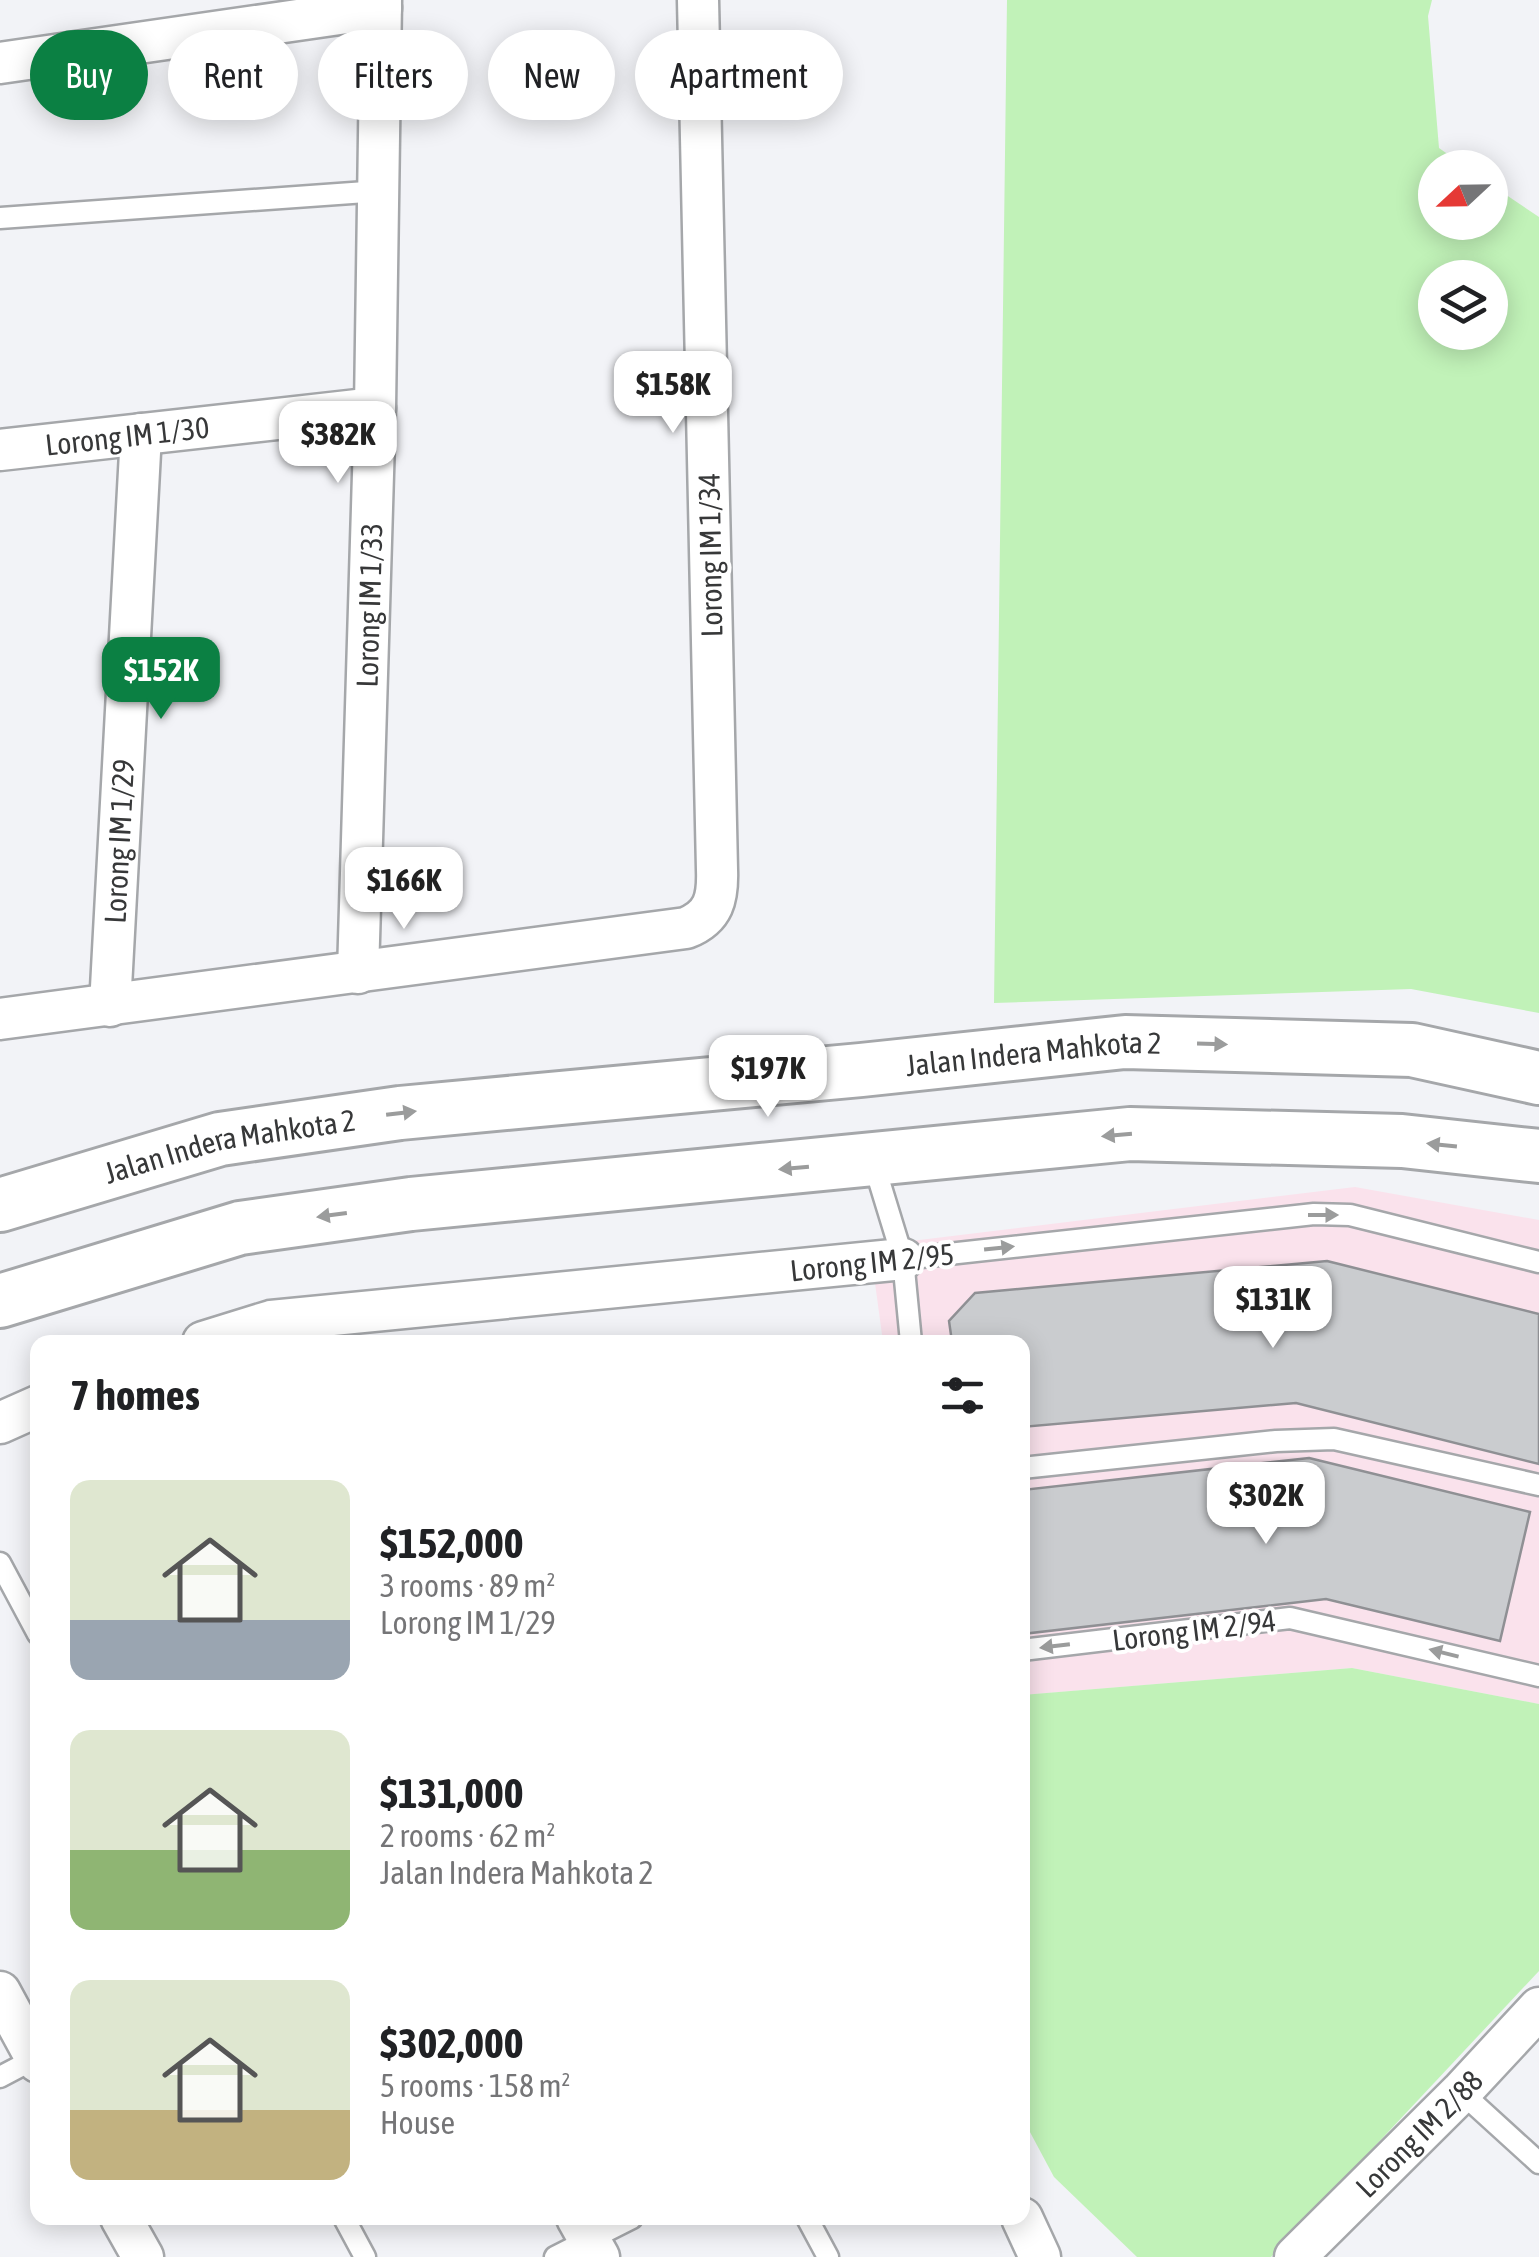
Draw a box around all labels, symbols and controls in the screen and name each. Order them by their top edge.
chip: Buy [30,30,148,120]
chip: Rent [168,30,298,120]
chip: Filters [318,30,468,120]
chip: New [488,30,615,120]
chip: Apartment [635,30,843,120]
north arrow [1418,150,1508,240]
map controls [1418,150,1508,350]
button: layers [1418,260,1508,350]
pin: $158K [603,351,743,436]
text: $158K [636,365,710,402]
pin: $382K [268,401,408,486]
street label: Lorong IM 1/30 [43,410,211,462]
text: $382K [301,415,375,452]
street label: Lorong IM 1/34 [692,472,728,638]
street label: Lorong IM 1/33 [350,522,389,688]
pin: $152K [91,637,231,722]
text: $152K [124,651,198,688]
street label: Lorong IM 1/29 [97,758,140,924]
pin: $166K [334,847,474,932]
text: $166K [367,861,441,898]
street label: Jalan Indera Mahkota 2 [904,1025,1162,1082]
pin: $197K [698,1035,838,1120]
one-way arrow [1197,1037,1229,1053]
text: $197K [731,1049,805,1086]
street label: Jalan Indera Mahkota 2 [100,1103,358,1190]
one-way arrow [386,1105,417,1121]
one-way arrow [1101,1128,1133,1144]
one-way arrow [1426,1137,1457,1153]
one-way arrow [778,1161,810,1177]
one-way arrow [1307,1207,1339,1223]
one-way arrow [315,1208,347,1224]
street label: Lorong IM 2/95 [788,1236,956,1288]
one-way arrow [984,1240,1016,1256]
pin: $131K [1203,1266,1343,1351]
text: $131K [1236,1280,1310,1317]
icon: filters [935,1368,990,1423]
text: 7 homes [70,1371,200,1419]
pin: $302K [1196,1462,1336,1547]
text: $302K [1229,1476,1303,1513]
text: $152,000 [380,1519,524,1567]
icon: home [150,1520,270,1640]
text: 3 rooms · 89 m² [380,1567,555,1604]
street label: Lorong IM 2/94 [1110,1603,1278,1657]
text: Lorong IM 1/29 [380,1604,556,1641]
one-way arrow [1039,1638,1070,1654]
one-way arrow [1428,1645,1459,1661]
text: $131,000 [380,1769,524,1817]
icon: home [150,1770,270,1890]
text: 2 rooms · 62 m² [380,1817,555,1854]
text: Jalan Indera Mahkota 2 [380,1854,654,1891]
text: $302,000 [380,2019,524,2067]
icon: home [150,2020,270,2140]
street label: Lorong IM 2/88 [1349,2063,1489,2204]
text: 5 rooms · 158 m² [380,2067,570,2104]
text: House [380,2104,455,2141]

